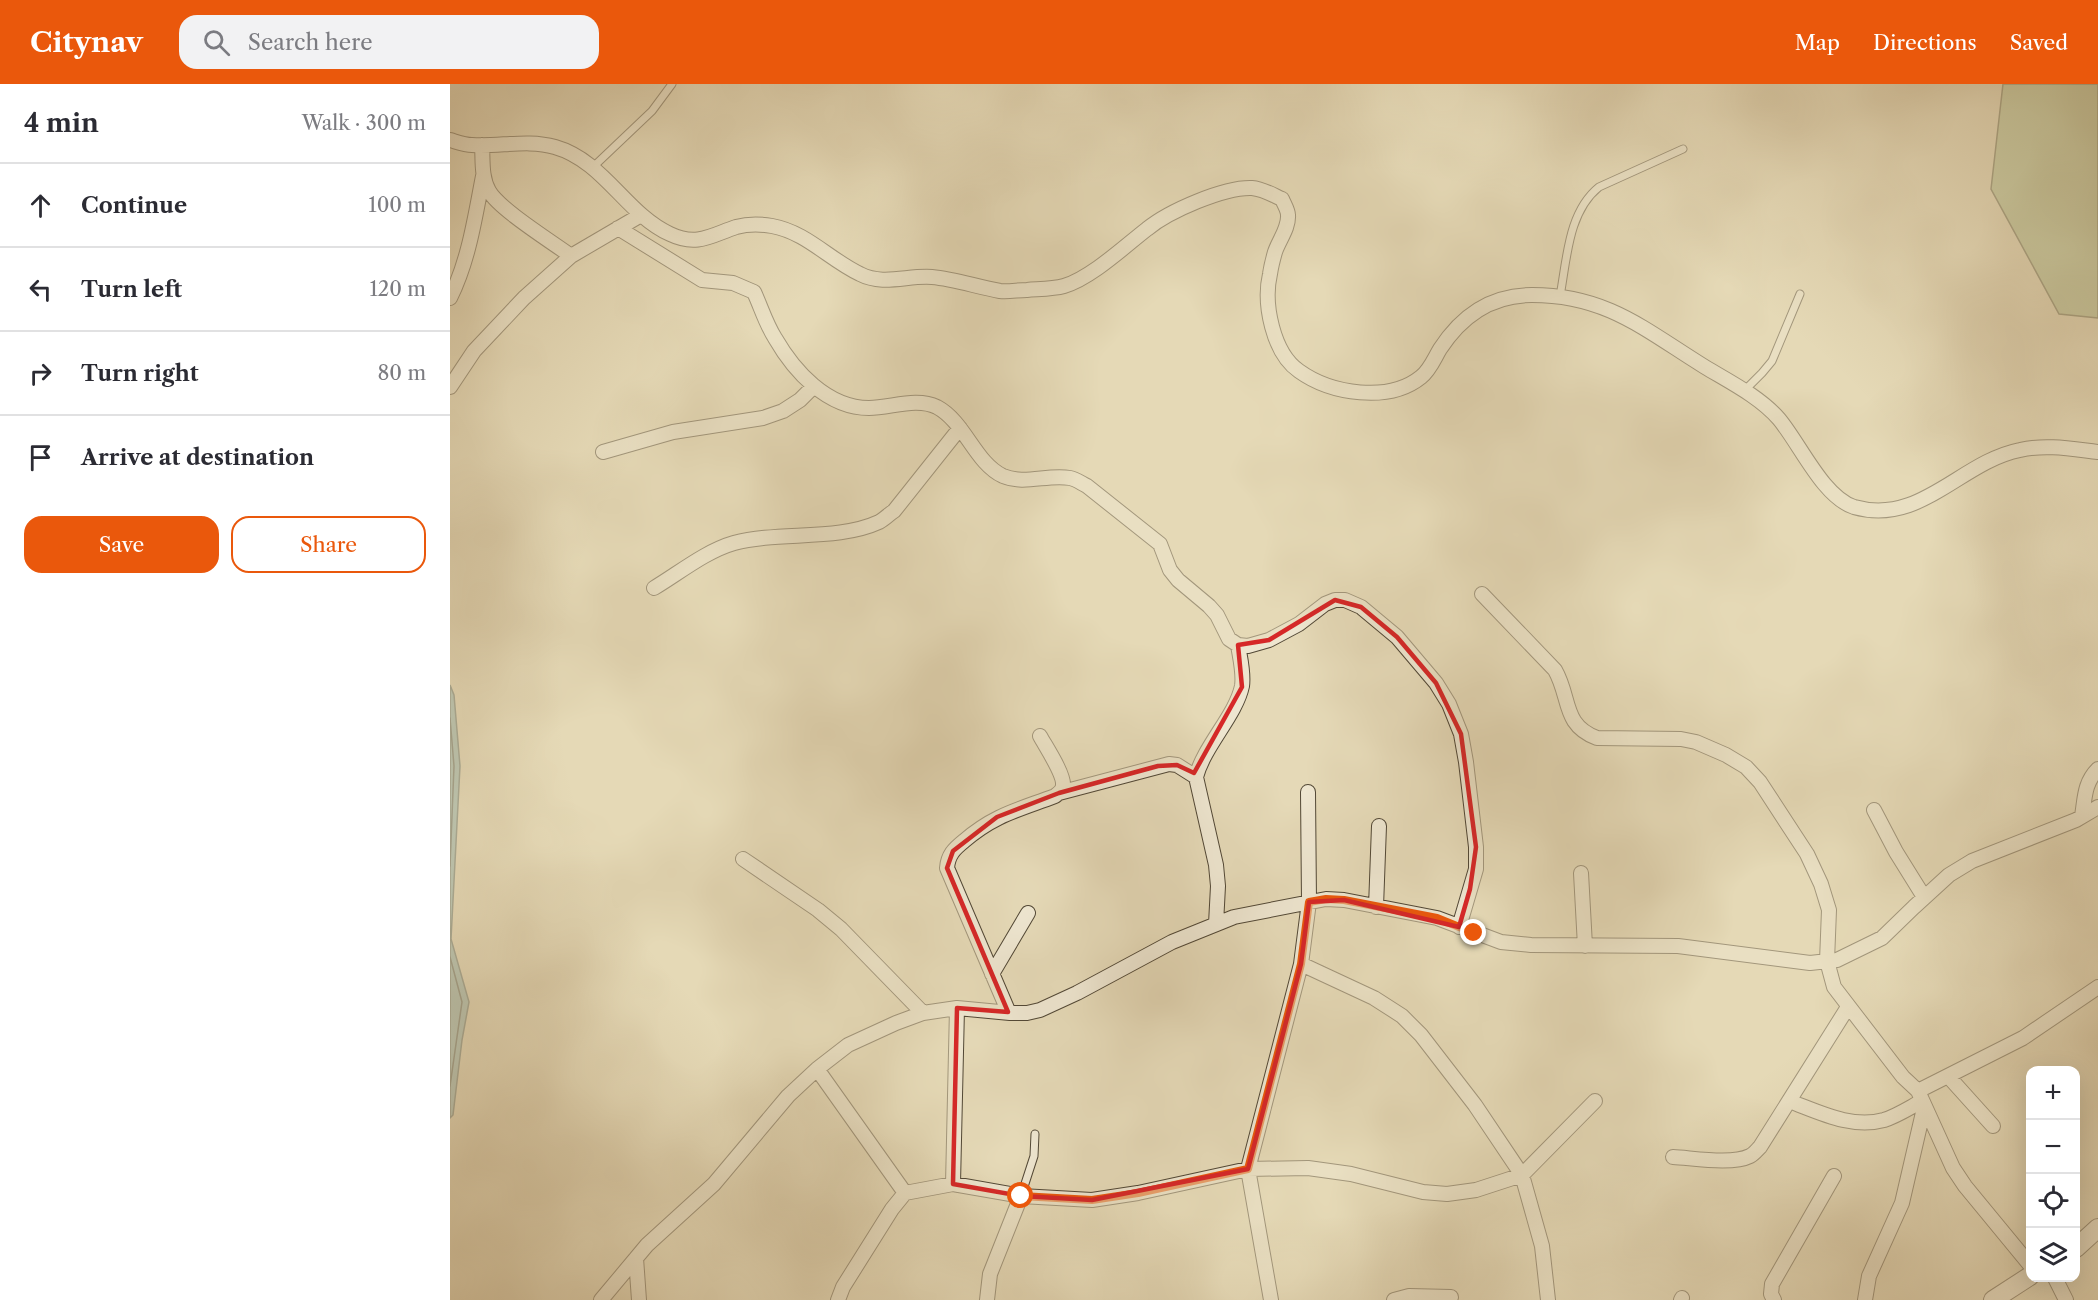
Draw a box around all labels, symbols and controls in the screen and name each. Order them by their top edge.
search box [179,15,599,69]
text: Citynav [30,25,143,59]
icon: search [200,26,233,59]
text: Search here [248,29,372,56]
text: Map [1795,30,1840,55]
text: Directions [1873,30,1977,55]
text: Saved [2010,30,2068,55]
text: 4 min [24,107,99,139]
text: Walk · 300 m [302,111,426,135]
icon: ahead [24,189,57,222]
text: Continue [81,192,187,219]
text: 100 m [368,193,426,217]
icon: left [24,273,57,306]
text: Turn left [81,276,182,303]
text: 120 m [369,277,426,301]
icon: right [24,357,57,390]
text: Turn right [81,360,199,387]
text: 80 m [378,361,426,385]
icon: arrive [24,441,57,474]
text: Arrive at destination [81,444,314,471]
button: Save [24,516,219,573]
button: Share [231,516,426,573]
route end [1460,919,1486,945]
map controls [2026,1066,2080,1282]
button: + [2026,1066,2080,1120]
button: − [2026,1120,2080,1174]
button: locate [2026,1174,2080,1228]
route start [1007,1182,1033,1208]
button: layers [2026,1228,2080,1282]

